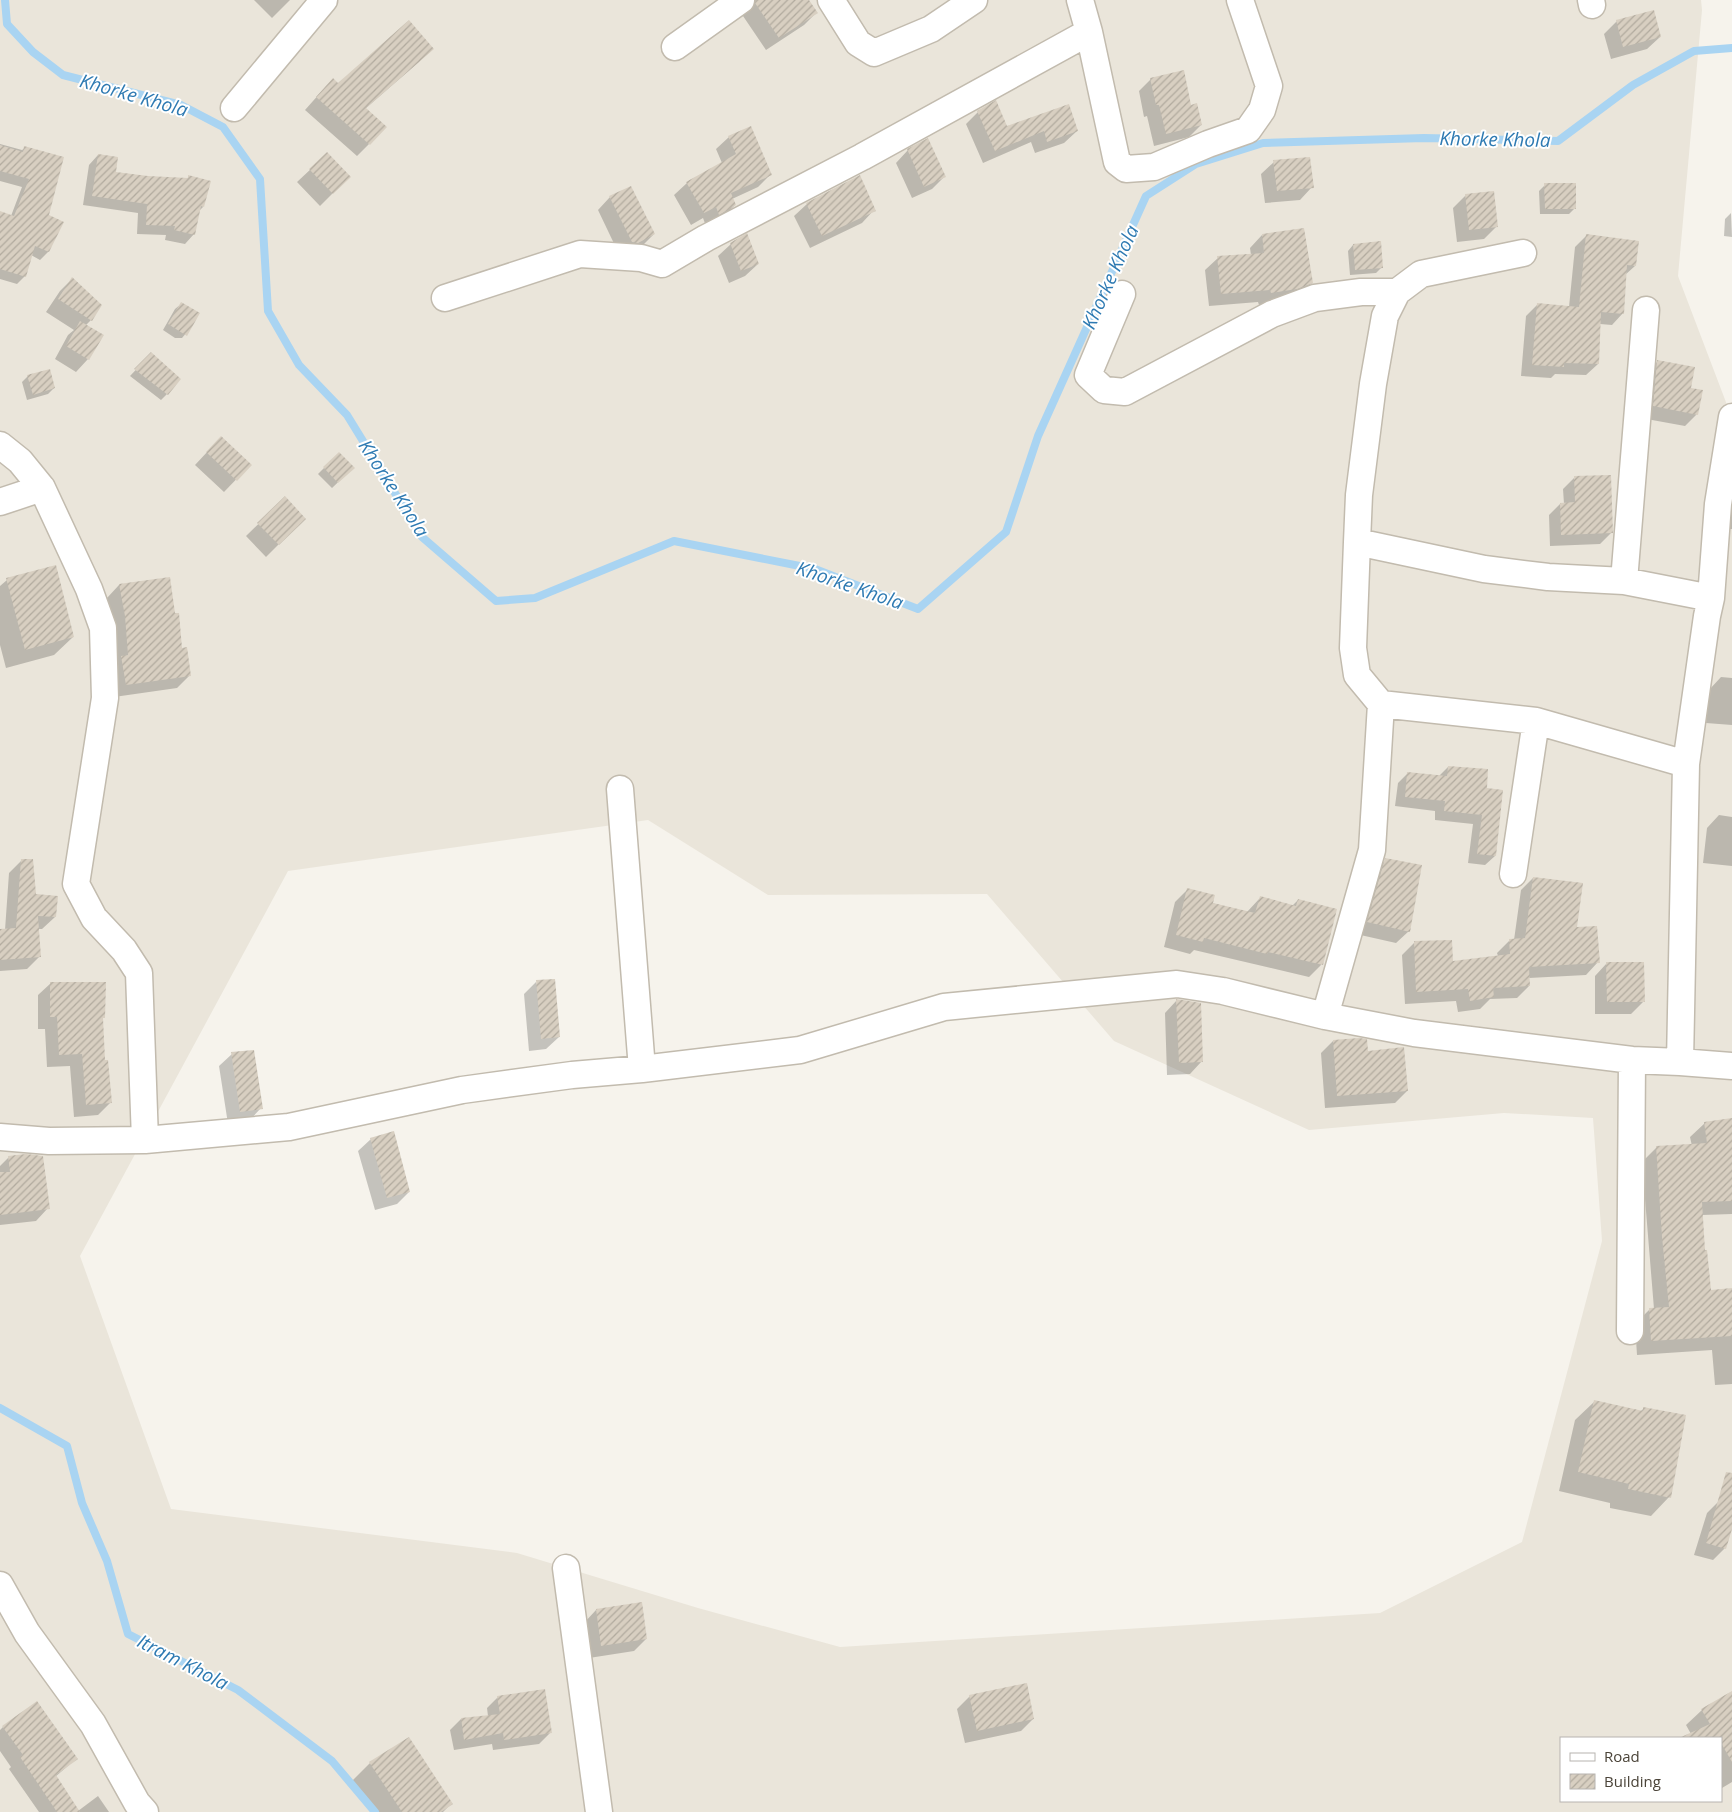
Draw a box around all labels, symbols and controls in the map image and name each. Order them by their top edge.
water label: Khorke Khola [77,67,191,123]
water label: Khorke Khola [1439,125,1551,153]
water label: Khorke Khola [1075,221,1145,333]
water label: Khorke Khola [353,434,435,542]
water label: Khorke Khola [793,555,907,615]
water label: Itram Khola [133,1628,233,1696]
legend [1560,1737,1722,1802]
text: Road [1604,1746,1640,1766]
text: Building [1604,1771,1661,1791]

